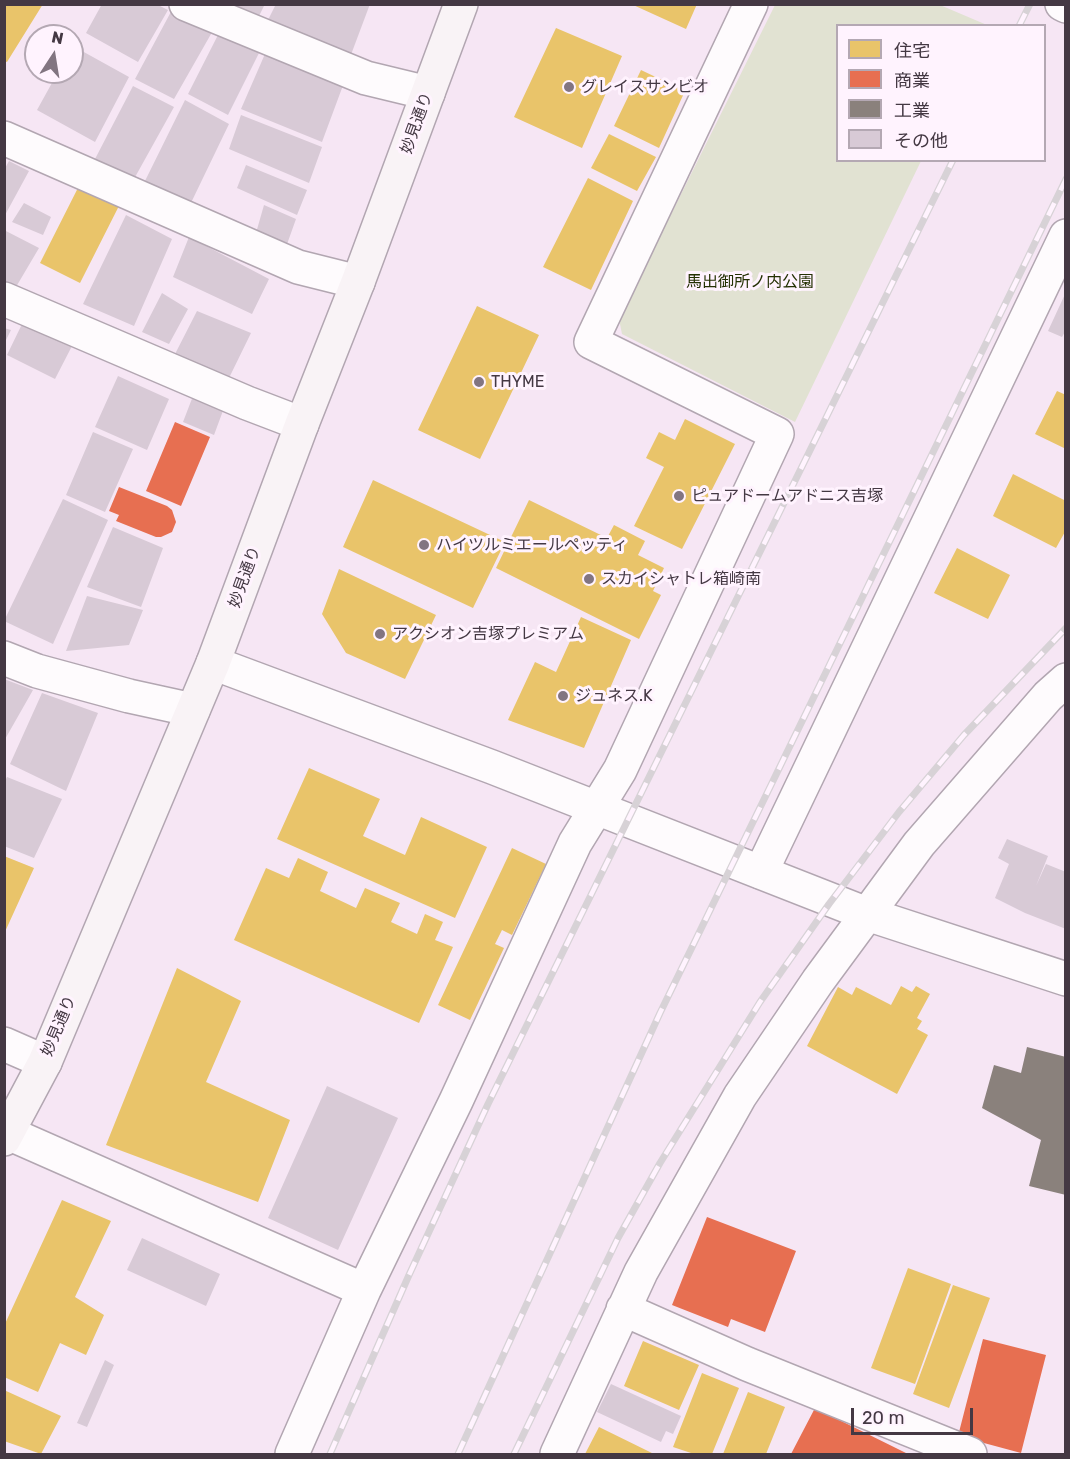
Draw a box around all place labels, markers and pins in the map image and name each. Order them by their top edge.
place label: グレイスサンビオ [581,77,709,97]
marker: グレイスサンビオ [562,80,576,94]
place label: THYME [491,372,544,392]
marker: THYME [472,375,486,389]
place label: ピュアドームアドニス吉塚 [691,486,883,506]
marker: ピュアドームアドニス吉塚 [672,489,686,503]
place label: ハイツルミエールペッティ [436,535,628,555]
marker: ハイツルミエールペッティ [417,538,431,552]
place label: スカイシャトレ箱崎南 [601,569,761,589]
marker: スカイシャトレ箱崎南 [582,572,596,586]
place label: アクシオン吉塚プレミアム [392,624,584,644]
marker: アクシオン吉塚プレミアム [373,627,387,641]
place label: ジュネス.K [575,686,653,706]
marker: ジュネス.K [556,689,570,703]

